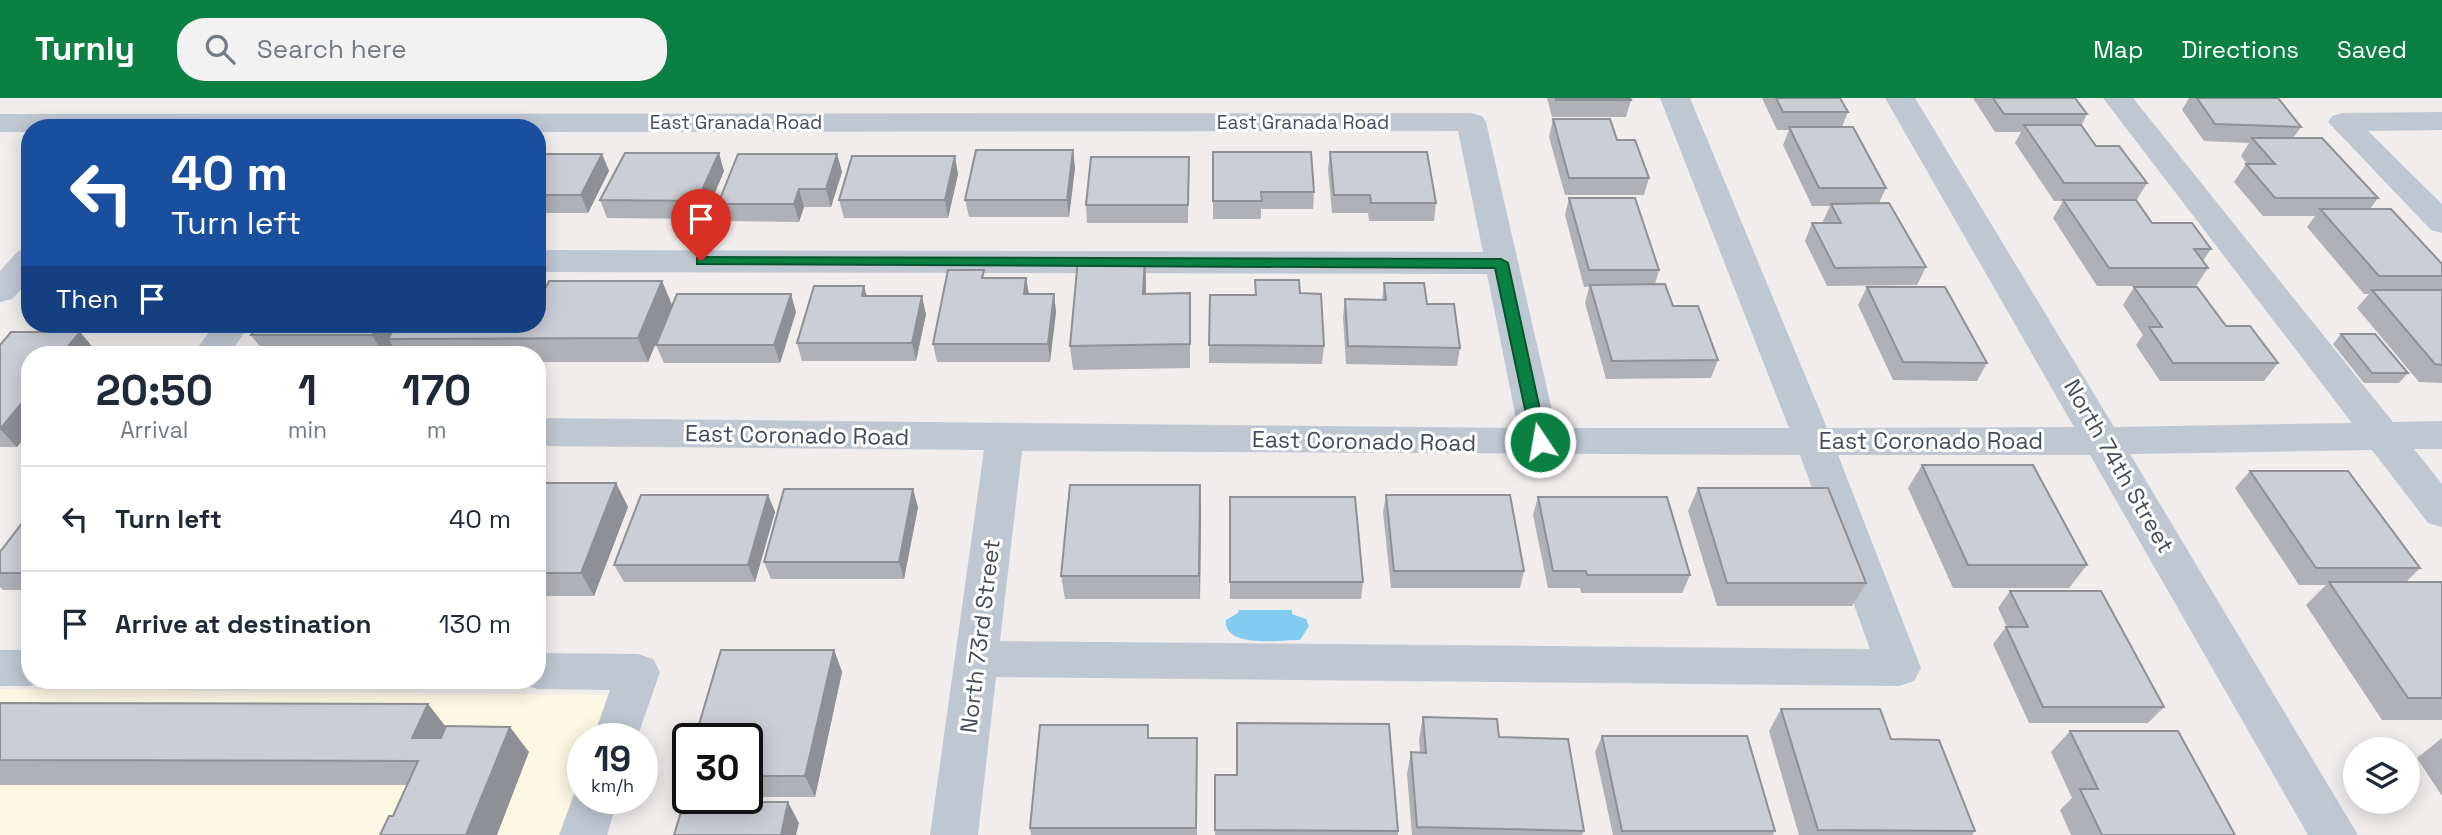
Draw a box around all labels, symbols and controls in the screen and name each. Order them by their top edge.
search box [177,18,667,81]
text: Turnly [35,28,135,70]
icon: search [201,30,239,68]
text: Search here [257,32,407,66]
text: Map [2093,34,2143,65]
text: Directions [2181,34,2299,65]
text: Saved [2337,34,2407,65]
street label: East Granada Road [650,110,822,135]
street label: East Granada Road [1217,110,1389,135]
text: 40 m [171,142,288,204]
icon: left [56,147,147,238]
pin [671,189,731,261]
icon: arrive [682,200,720,238]
text: Turn left [171,203,301,243]
icon: arrive [133,280,171,318]
text: Then [56,282,119,316]
text: 20:50 [96,364,213,417]
text: 1 [298,364,317,417]
text: 170 [402,364,471,417]
street label: North 74th Street [2057,374,2181,558]
position arrow [1503,405,1577,479]
text: Arrival [120,415,189,445]
text: min [288,415,327,445]
text: m [427,415,446,445]
street label: East Coronado Road [685,418,909,452]
street label: East Coronado Road [1252,424,1476,458]
street label: East Coronado Road [1819,426,2043,456]
icon: left [56,500,94,538]
text: Turn left [115,502,222,536]
text: 40 m [449,502,511,536]
street label: North 73rd Street [953,537,1007,735]
icon: arrive [56,605,94,643]
text: Arrive at destination [115,607,372,641]
text: 130 m [439,607,511,641]
speed limit sign: 30 [672,723,763,814]
text: 19 [594,737,631,781]
map controls [2343,737,2420,814]
button: layers [2343,737,2420,814]
text: km/h [591,774,634,797]

